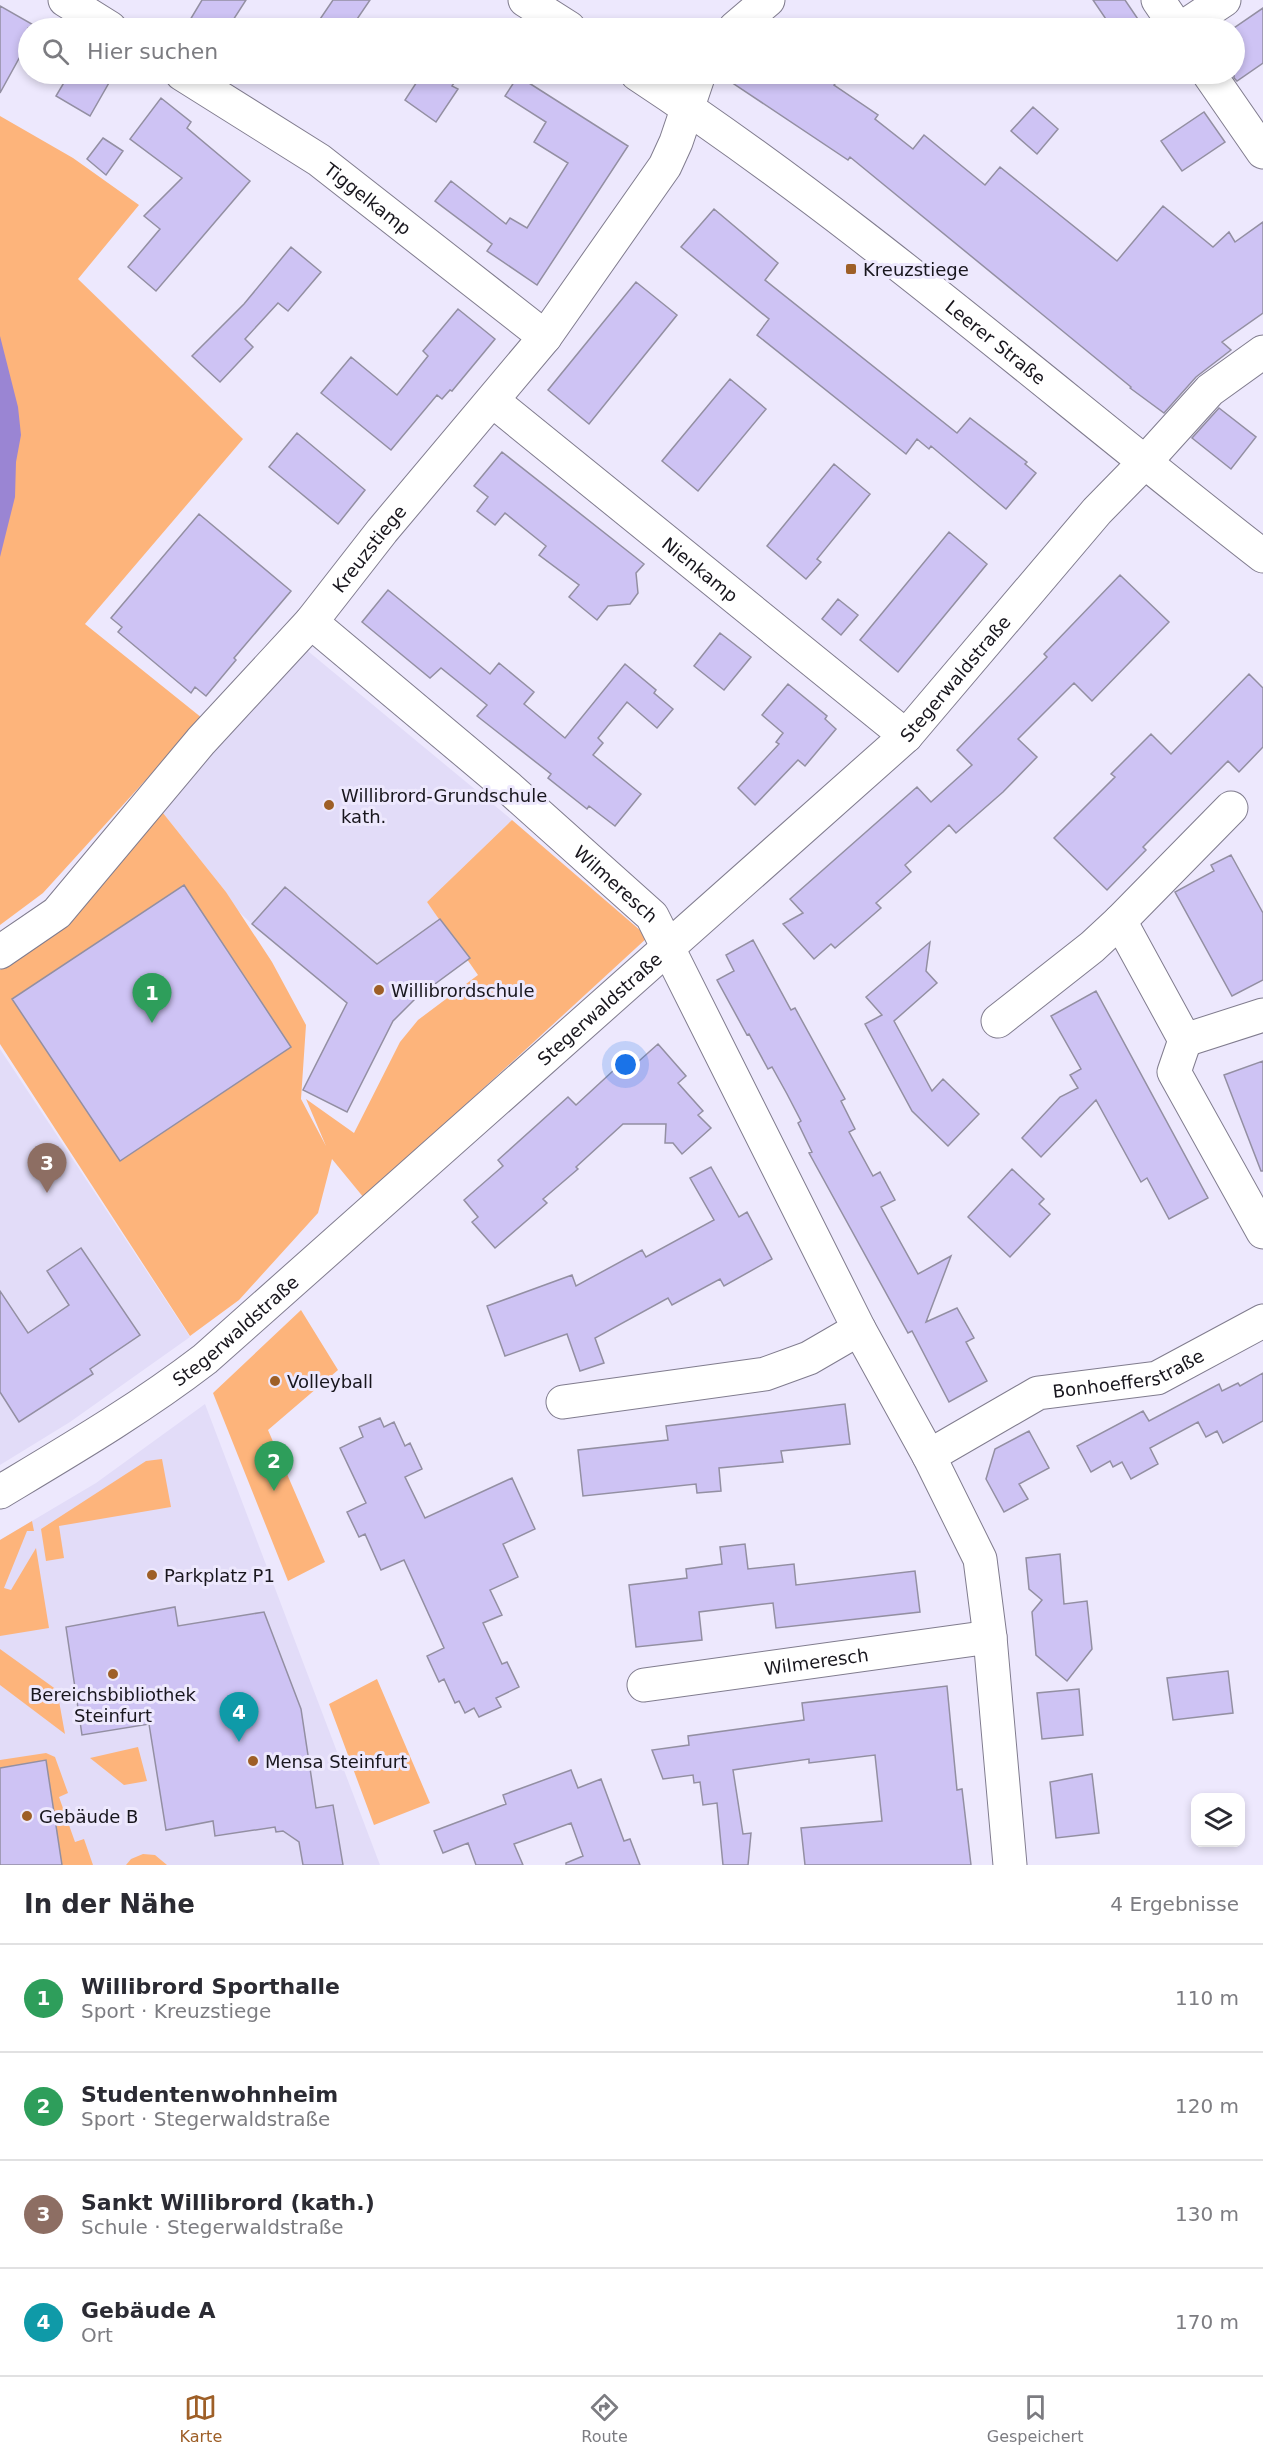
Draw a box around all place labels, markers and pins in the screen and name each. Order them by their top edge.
place label: Kreuzstiege [863,259,969,280]
marker: Kreuzstiege [844,262,858,276]
place label: Willibrord-Grundschule kath. [341,785,547,827]
marker: Willibrord-Grundschule kath. [322,798,336,812]
pin: 1 [132,974,172,1023]
place label: Willibrordschule [391,980,535,1001]
marker: Willibrordschule [372,983,386,997]
pin: 3 [28,1144,66,1193]
place label: Volleyball [287,1371,373,1392]
marker: Volleyball [268,1374,282,1388]
pin: 2 [254,1442,294,1491]
place label: Parkplatz P1 [164,1565,275,1586]
marker: Parkplatz P1 [145,1568,159,1582]
marker: Bereichsbibliothek Steinfurt [106,1667,120,1681]
place label: Bereichsbibliothek Steinfurt [30,1684,197,1726]
pin: 4 [220,1692,258,1742]
place label: Mensa Steinfurt [265,1751,407,1772]
marker: Mensa Steinfurt [246,1754,260,1768]
place label: Gebäude B [39,1806,138,1827]
marker: Gebäude B [20,1809,34,1823]

